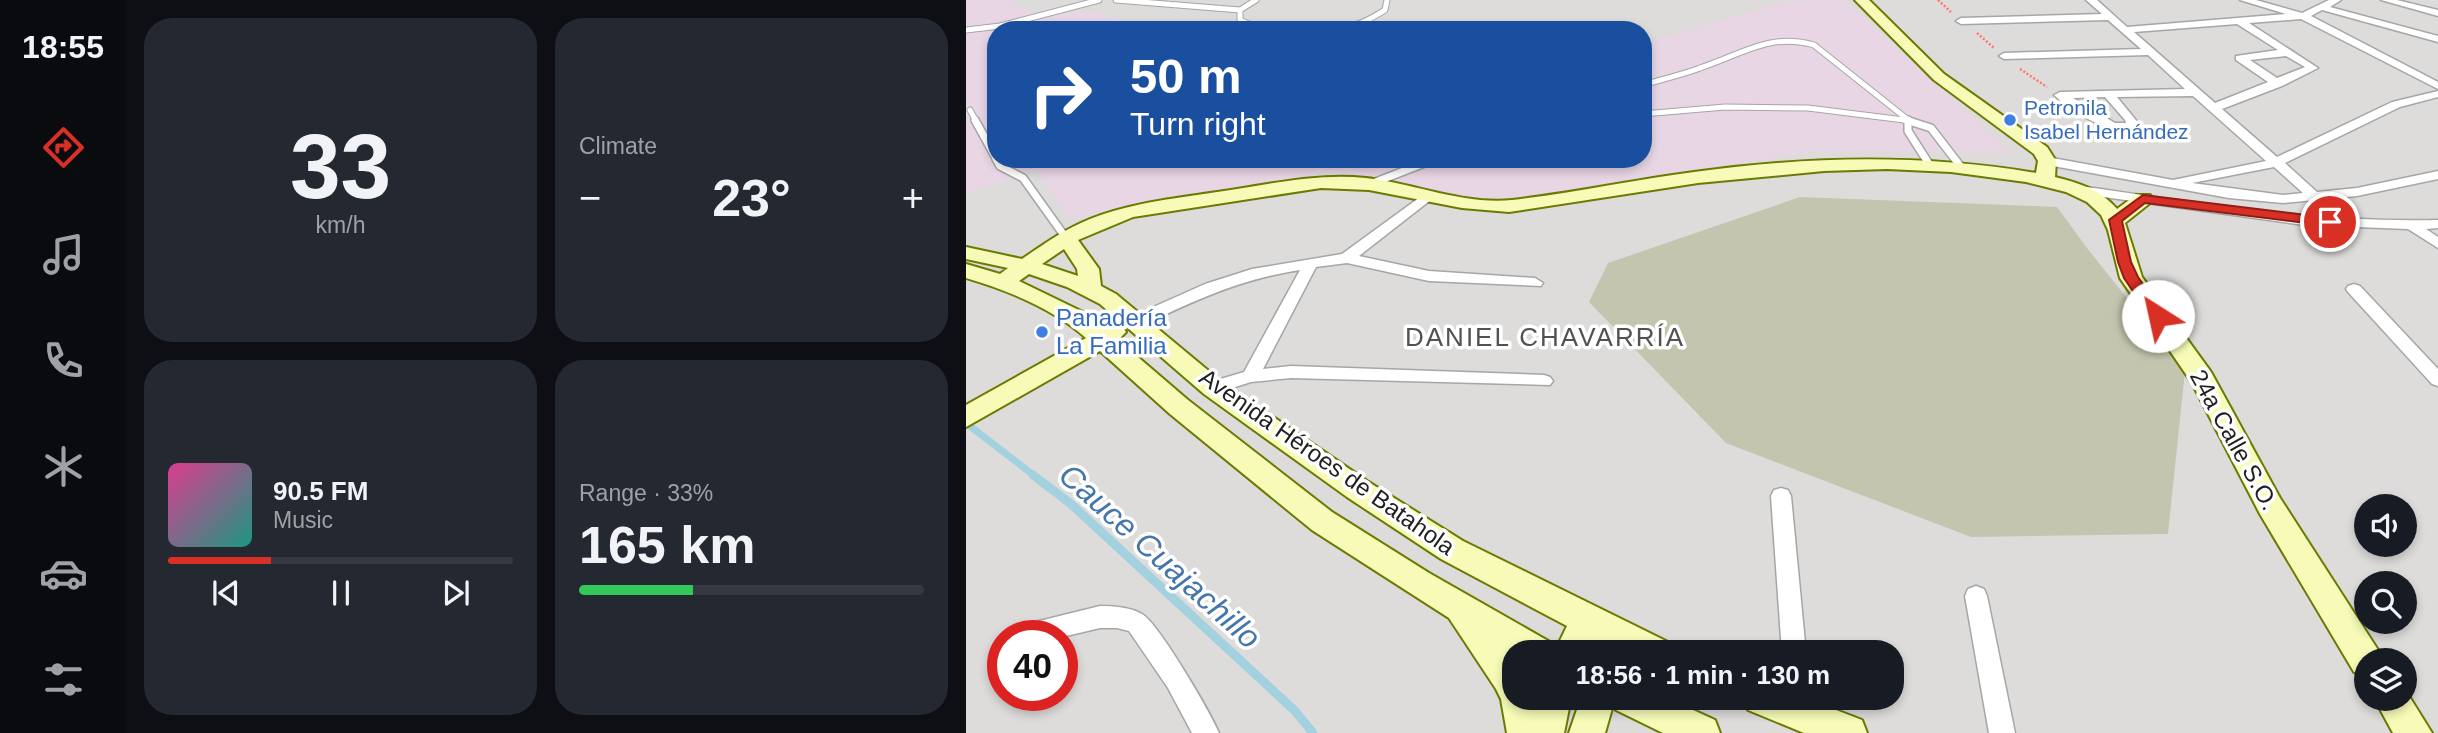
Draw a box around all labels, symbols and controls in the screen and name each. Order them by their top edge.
text: 18:55 [22,29,104,65]
icon: right [1015,49,1106,140]
text: 50 m [1130,49,1242,103]
place label: Petronila Isabel Hernández [2024,96,2189,143]
text: Turn right [1130,106,1266,142]
marker: Petronila Isabel Hernández [2002,112,2018,128]
text: 33 [290,116,391,217]
icon: directions [39,123,88,172]
text: Climate [579,133,657,159]
text: 23° [712,169,791,227]
text: − [579,177,601,219]
text: + [902,177,924,219]
pin [2300,192,2360,252]
icon: arrive [2311,203,2349,241]
text: km/h [316,212,365,238]
icon: music [39,230,88,279]
position arrow [2121,279,2195,353]
place label: Panadería La Familia [1056,304,1167,359]
district label: DANIEL CHAVARRÍA [1405,322,1685,352]
marker: Panadería La Familia [1034,324,1050,340]
icon: phone [39,336,88,385]
street label: Avenida Héroes de Batahola [1195,363,1461,561]
street label: 24a Calle S.O. [2185,365,2284,515]
icon: climate [39,442,88,491]
water label: Cauce Cuajachillo [1052,456,1268,656]
text: 90.5 FM [273,476,368,506]
text: Range · 33% [579,480,713,506]
map controls [2354,494,2417,711]
button: sound [2354,494,2417,557]
text: Music [273,507,333,533]
text: 165 km [579,516,755,574]
icon: car [39,549,88,598]
button: search [2354,571,2417,634]
icon: previous [207,574,245,612]
icon: pause [322,574,360,612]
icon: next [437,574,475,612]
speed limit sign: 40 [987,620,1078,711]
button: layers [2354,648,2417,711]
icon: filters [39,655,88,704]
text: 18:56 · 1 min · 130 m [1576,660,1830,690]

